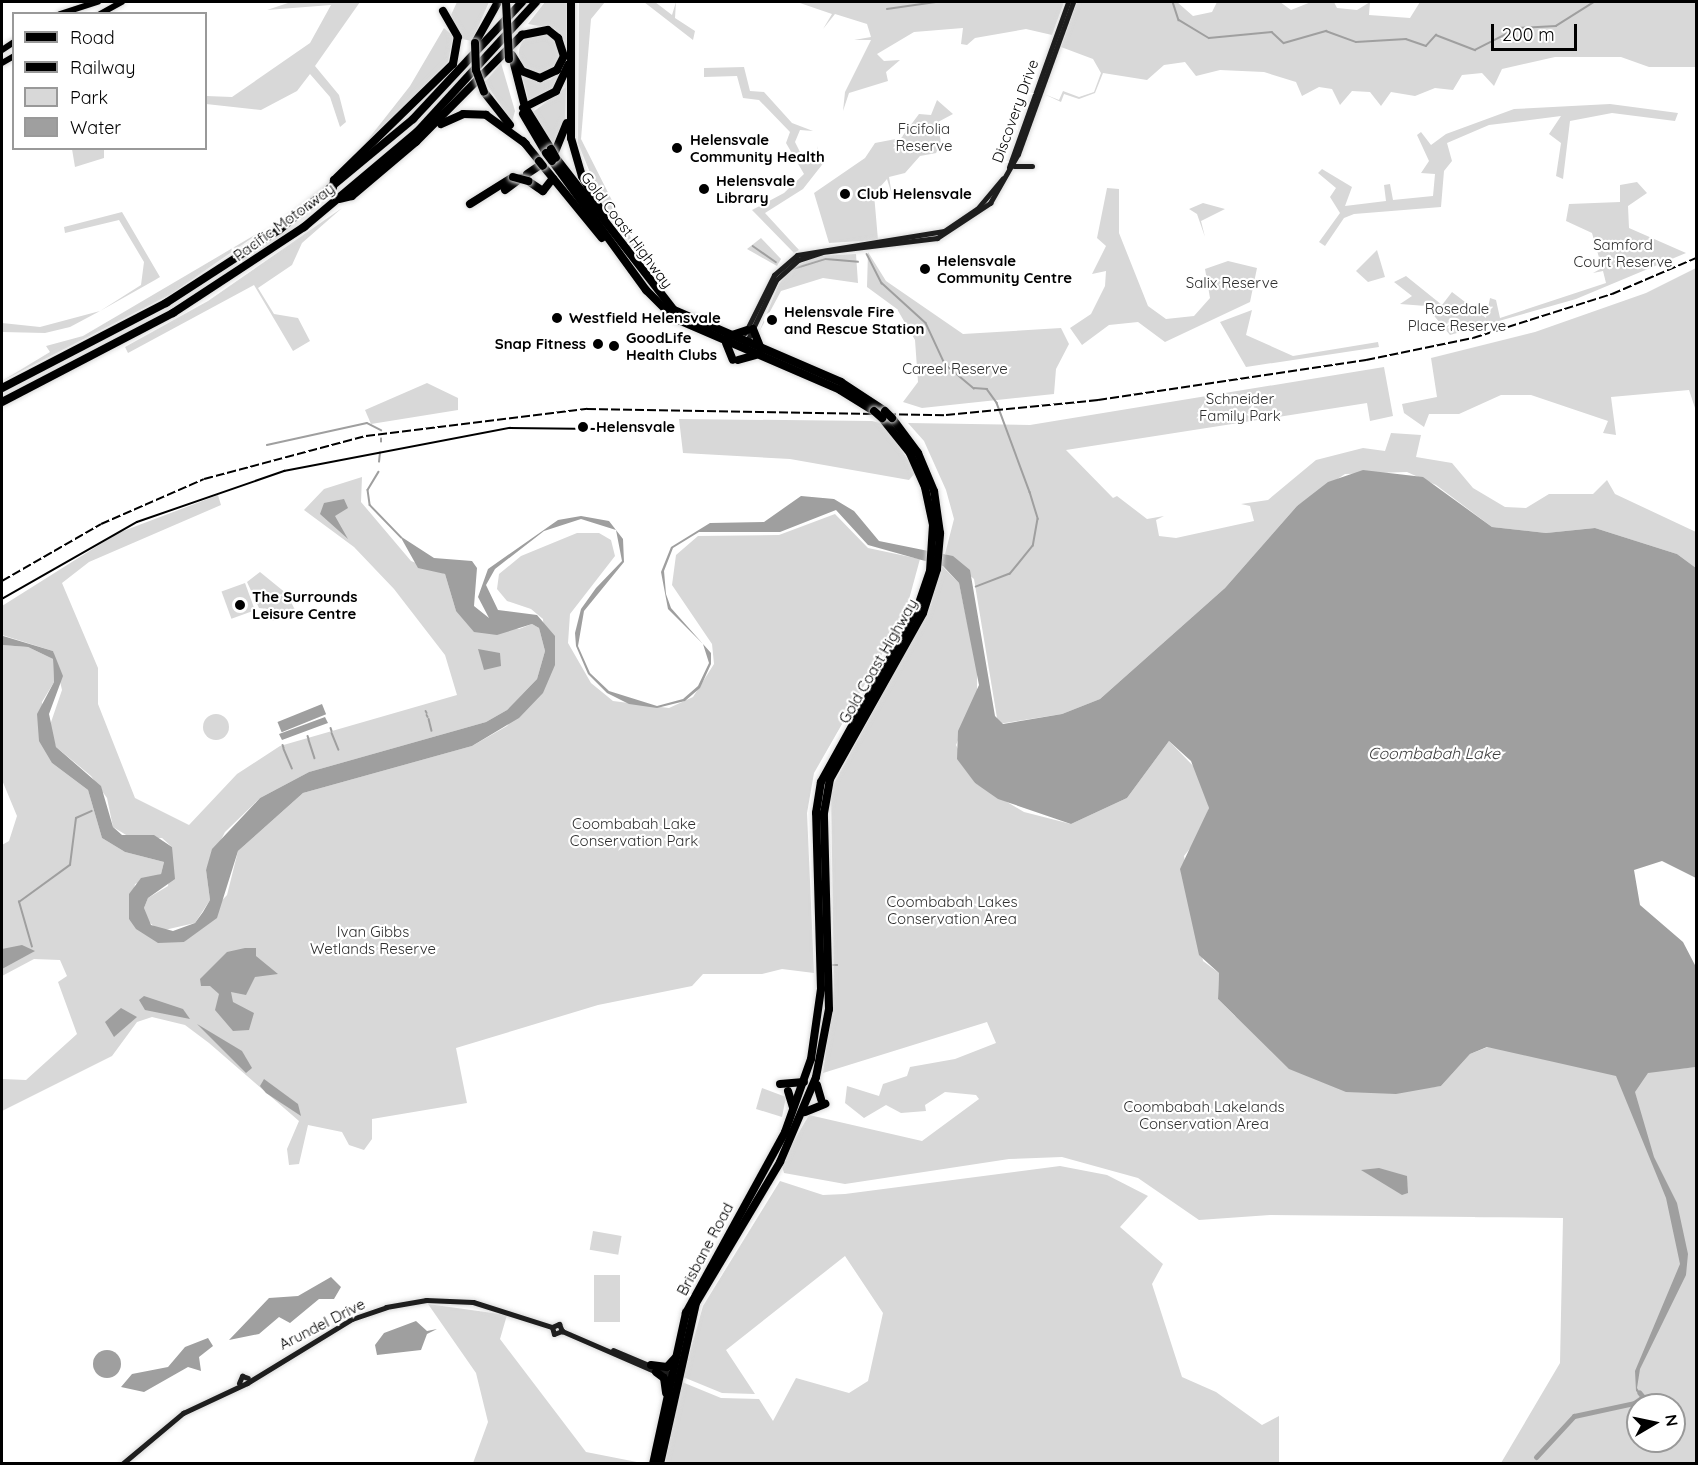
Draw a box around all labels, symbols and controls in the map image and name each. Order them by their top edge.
legend [12,12,207,150]
scale bar [1494,12,1580,50]
text: 200 m [1502,23,1555,46]
text: Road [70,26,115,49]
text: Railway [70,56,136,79]
street label: Discovery Drive [988,57,1042,165]
text: Park [70,86,108,109]
text: Water [70,116,121,139]
park label: Ficifolia Reserve [896,119,952,154]
place label: Helensvale Community Health [690,130,825,165]
marker: Helensvale Community Health [668,139,686,157]
street label: Gold Coast Highway [577,168,677,292]
place label: Helensvale Library [716,171,795,206]
street label: Pacific Motorway [230,179,338,265]
marker: Helensvale Library [697,182,711,196]
place label: Club Helensvale [857,185,972,203]
marker: Club Helensvale [838,187,852,201]
park label: Samford Court Reserve [1573,235,1673,270]
place label: Helensvale Community Centre [937,251,1072,286]
marker: Helensvale Community Centre [918,262,932,276]
park label: Salix Reserve [1186,274,1278,292]
park label: Rosedale Place Reserve [1408,299,1506,334]
place label: Helensvale Fire and Rescue Station [784,302,924,337]
place label: Westfield Helensvale [569,309,721,327]
marker: Westfield Helensvale [550,311,564,325]
marker: Helensvale Fire and Rescue Station [765,313,779,327]
place label: GoodLife Health Clubs [626,328,717,363]
place label: Snap Fitness [495,335,586,353]
marker: Snap Fitness [591,337,605,351]
marker: GoodLife Health Clubs [607,339,621,353]
park label: Careel Reserve [902,360,1008,378]
park label: Schneider Family Park [1199,389,1281,424]
marker: Helensvale [574,418,592,436]
place label: Helensvale [596,418,675,436]
place label: The Surrounds Leisure Centre [252,587,357,622]
street label: Gold Coast Highway [835,595,921,727]
marker: The Surrounds Leisure Centre [233,598,247,612]
water label: Coombabah Lake [1368,743,1500,763]
park label: Coombabah Lake Conservation Park [570,814,698,849]
park label: Coombabah Lakes Conservation Area [887,892,1017,927]
park label: Ivan Gibbs Wetlands Reserve [310,922,436,957]
park label: Coombabah Lakelands Conservation Area [1123,1097,1285,1132]
street label: Brisbane Road [673,1200,737,1298]
street label: Arundel Drive [276,1295,368,1353]
north arrow [1626,1393,1686,1453]
text: N [1661,1413,1683,1428]

